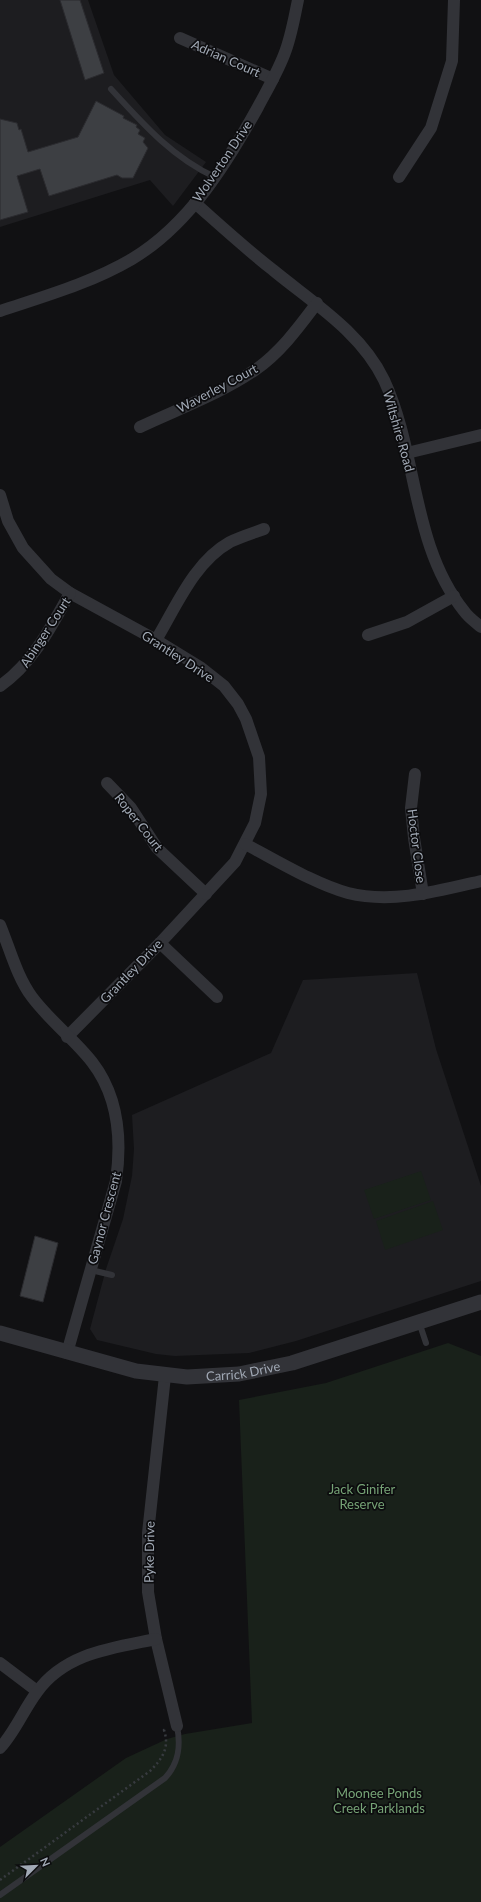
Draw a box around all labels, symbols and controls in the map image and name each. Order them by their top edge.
street label: Adrian Court [189,36,263,80]
street label: Wolverton Drive [189,117,255,205]
street label: Waverley Court [174,360,260,416]
street label: Wiltshire Road [380,389,418,473]
street label: Abinger Court [16,594,74,670]
street label: Grantley Drive [139,627,217,685]
street label: Roper Court [111,790,167,855]
street label: Hoctor Close [405,808,430,884]
street label: Grantley Drive [96,936,166,1006]
street label: Gaynor Crescent [84,1170,124,1266]
street label: Carrick Drive [205,1358,282,1384]
park label: Jack Ginifer Reserve [329,1481,396,1512]
street label: Pyke Drive [140,1521,158,1583]
park label: Moonee Ponds Creek Parklands [333,1785,425,1816]
north arrow [16,1846,56,1886]
text: N [38,1855,53,1868]

